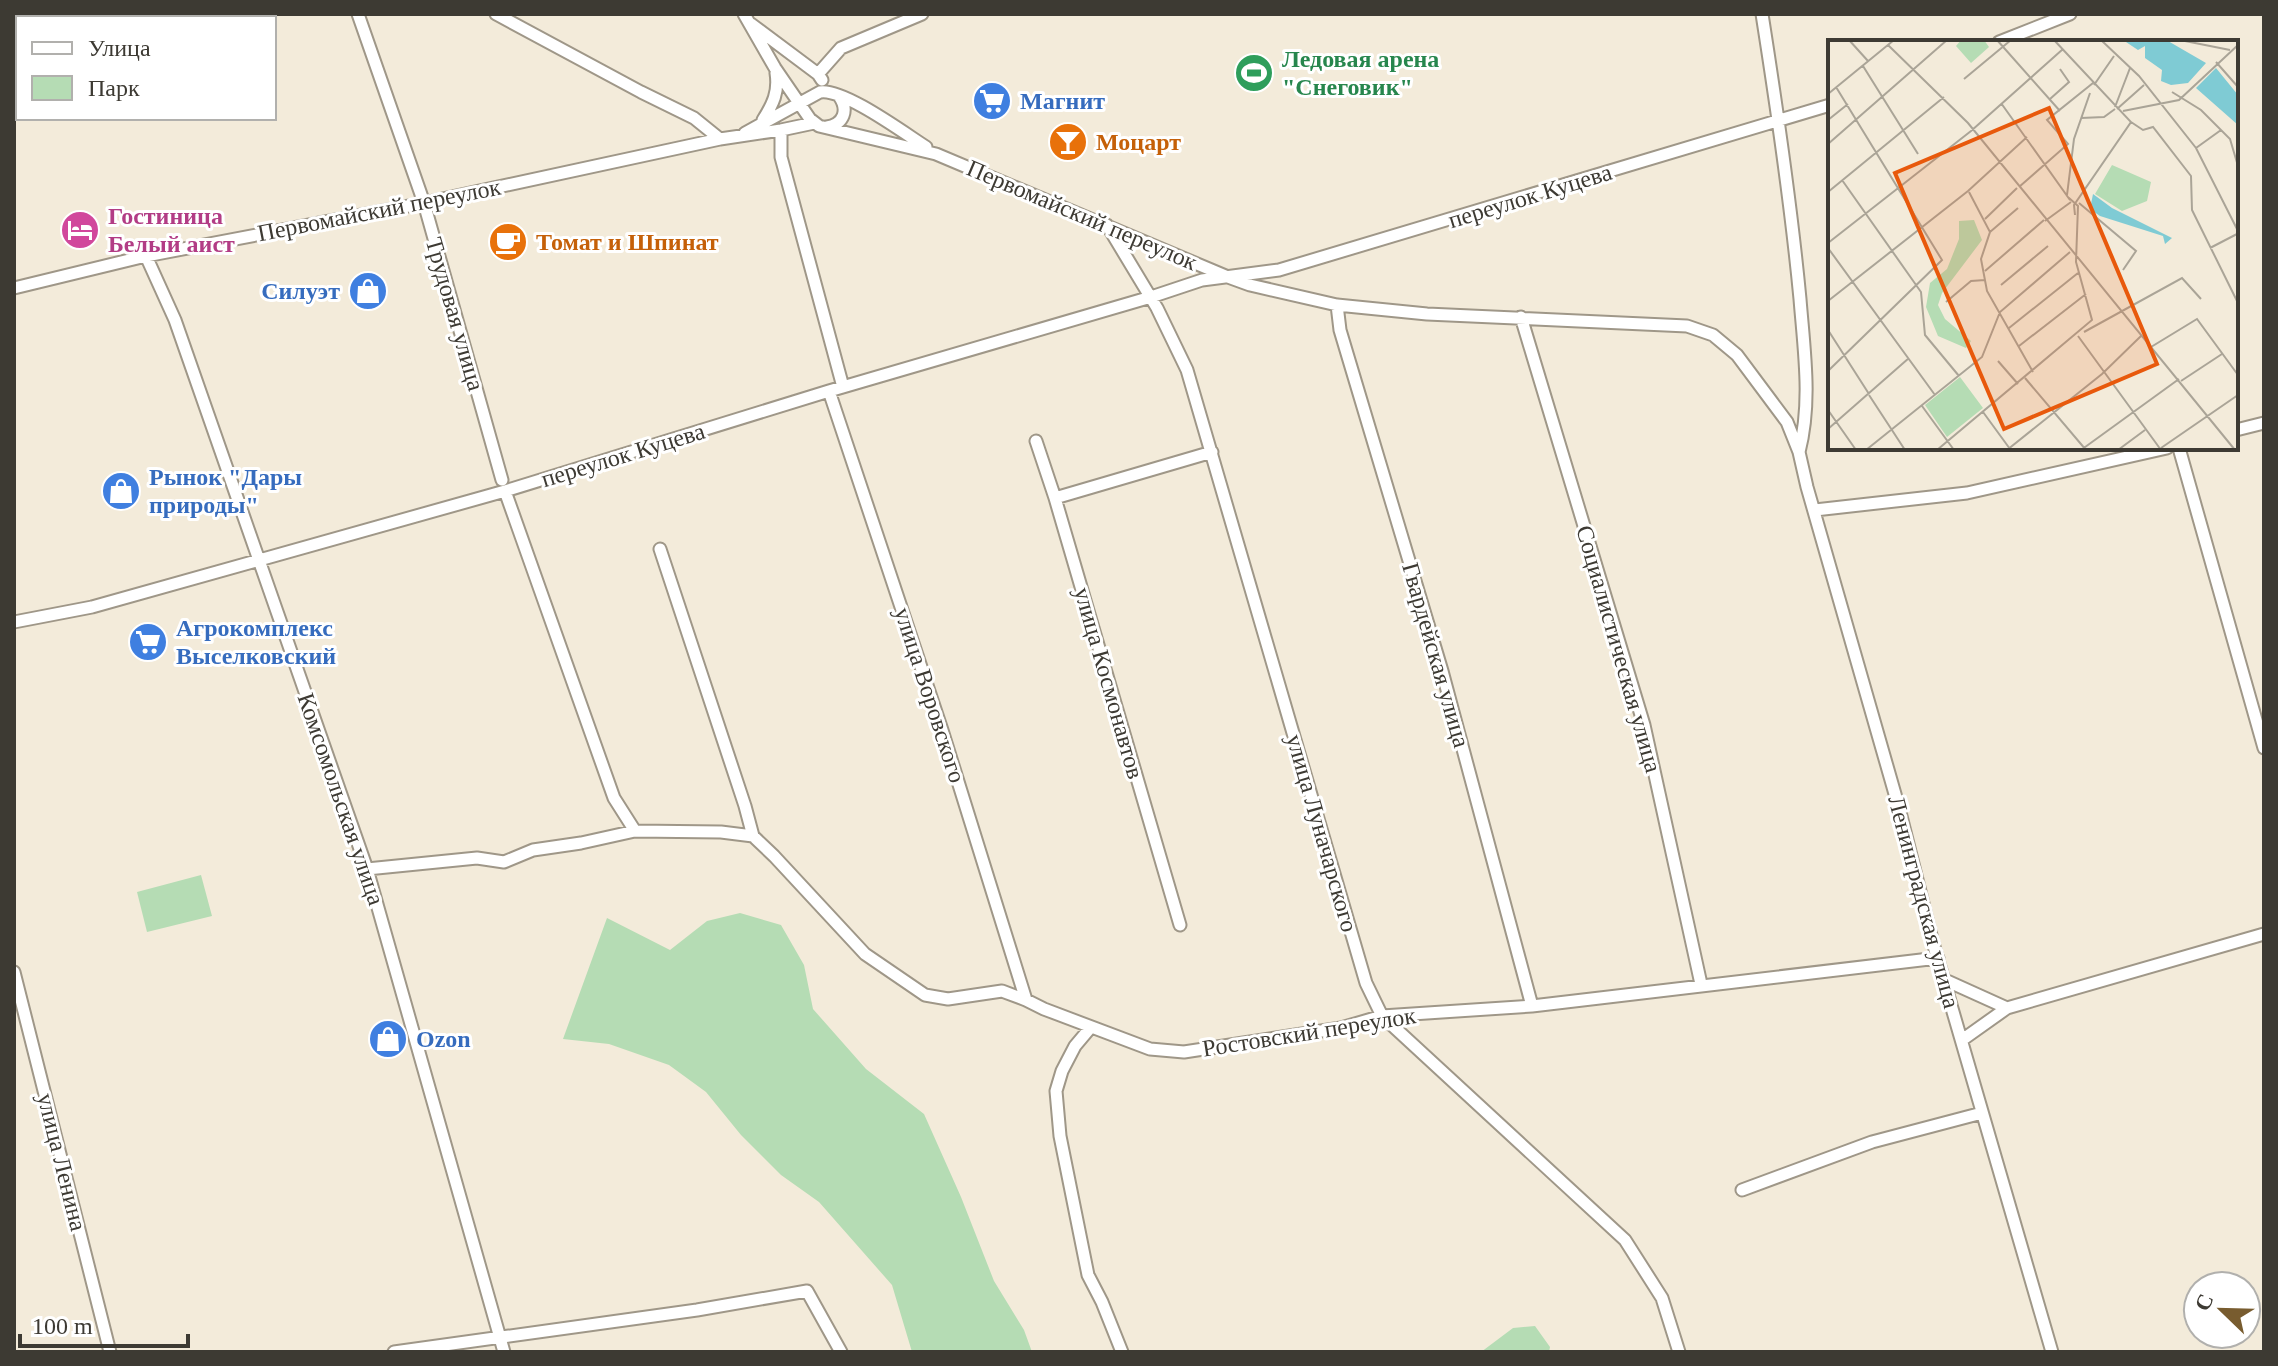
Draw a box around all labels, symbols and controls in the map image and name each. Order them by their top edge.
legend [16,16,276,120]
text: Улица [88,35,151,61]
inset map [1828,40,2238,450]
place label: Ледовая арена "Снеговик" [1282,46,1439,100]
sports icon: Ледовая арена "Снеговик" [1233,52,1275,94]
text: Парк [88,75,140,101]
supermarket icon: Магнит [971,80,1013,122]
place label: Магнит [1020,88,1105,114]
bar icon: Моцарт [1047,121,1089,163]
place label: Моцарт [1096,129,1181,155]
street label: Первомайский переулок [963,155,1201,275]
street label: переулок Куцева [1445,159,1615,233]
street label: Первомайский переулок [255,174,503,246]
place label: Гостиница Белый аист [108,203,235,257]
hotel icon: Гостиница Белый аист [59,209,101,251]
cafe icon: Томат и Шпинат [487,221,529,263]
place label: Томат и Шпинат [536,229,719,255]
street label: Трудовая улица [421,234,489,394]
shop icon: Силуэт [347,270,389,312]
place label: Силуэт [261,278,340,304]
street label: переулок Куцева [538,418,708,492]
place label: Рынок "Дары природы" [149,464,302,518]
shop icon: Рынок "Дары природы" [100,470,142,512]
street label: Социалистическая улица [1571,523,1667,776]
street label: Гвардейская улица [1397,560,1475,751]
street label: улица Космонавтов [1069,584,1149,782]
street label: улица Воровского [889,604,971,786]
place label: Агрокомплекс Выселковский [176,615,336,669]
supermarket icon: Агрокомплекс Выселковский [127,621,169,663]
street label: Комсомольская улица [292,690,390,909]
street label: улица Луначарского [1281,731,1363,935]
street label: Ленинградская улица [1883,793,1965,1011]
street label: Ростовский переулок [1201,1002,1418,1062]
shop icon: Ozon [367,1018,409,1060]
place label: Ozon [416,1026,471,1052]
street label: улица Ленина [32,1090,92,1234]
north arrow [2182,1270,2262,1350]
text: С [2189,1290,2219,1315]
scale bar [20,1298,188,1348]
text: 100 m [32,1313,93,1339]

